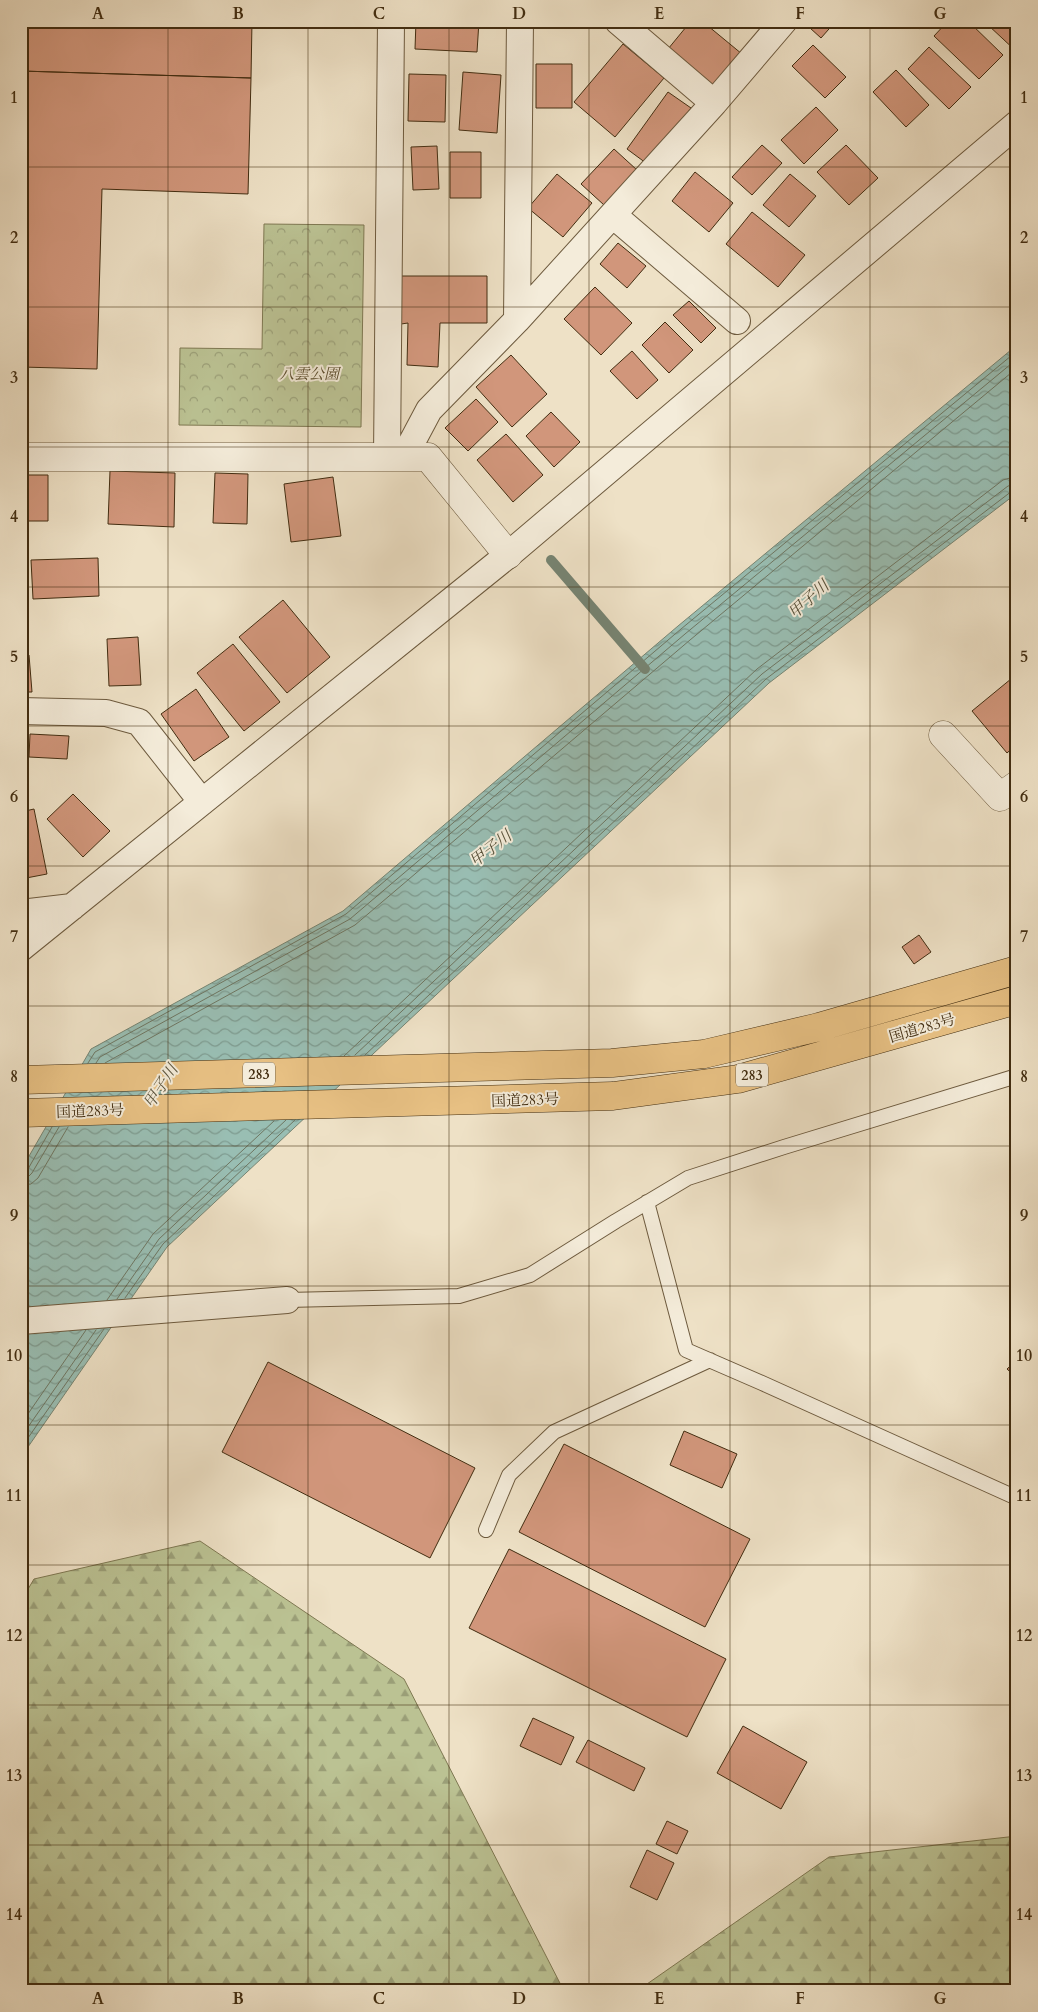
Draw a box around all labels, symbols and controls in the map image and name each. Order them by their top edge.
text: A [92,3,104,25]
text: B [232,3,244,25]
text: C [373,3,385,25]
text: D [512,3,526,25]
text: E [654,3,664,25]
text: F [795,3,805,25]
text: G [933,3,947,25]
text: 1 [10,87,18,109]
text: 1 [1020,87,1028,109]
text: 2 [10,227,18,249]
text: 2 [1020,227,1028,249]
park label: 八雲公園 [279,364,342,384]
text: 3 [10,367,18,389]
text: 3 [1020,367,1028,389]
text: 4 [10,506,18,528]
text: 4 [1020,506,1028,528]
water label: 甲子川 [783,574,835,624]
text: 5 [10,646,18,668]
text: 5 [1020,646,1028,668]
text: 6 [10,786,18,808]
text: 6 [1020,786,1028,808]
water label: 甲子川 [465,824,518,872]
text: 7 [10,926,18,948]
text: 7 [1020,926,1028,948]
street label: 国道283号 [887,1009,957,1047]
water label: 甲子川 [139,1059,184,1113]
road number: 283 [243,1062,275,1086]
road number: 283 [736,1064,768,1086]
text: 8 [10,1066,18,1088]
text: 8 [1020,1066,1028,1088]
street label: 国道283号 [491,1089,559,1111]
street label: 国道283号 [56,1100,124,1122]
text: 9 [10,1205,18,1227]
text: 9 [1020,1205,1028,1227]
text: 10 [6,1345,22,1367]
text: 10 [1016,1345,1032,1367]
text: 11 [6,1485,22,1507]
text: 11 [1016,1485,1032,1507]
text: 12 [6,1625,22,1647]
text: 12 [1016,1625,1032,1647]
text: 13 [6,1765,22,1787]
text: 13 [1016,1765,1032,1787]
text: 14 [6,1904,22,1926]
text: 14 [1016,1904,1032,1926]
text: A [92,1988,104,2010]
text: B [232,1988,244,2010]
text: C [373,1988,385,2010]
text: D [512,1988,526,2010]
text: E [654,1988,664,2010]
text: F [795,1988,805,2010]
text: G [933,1988,947,2010]

